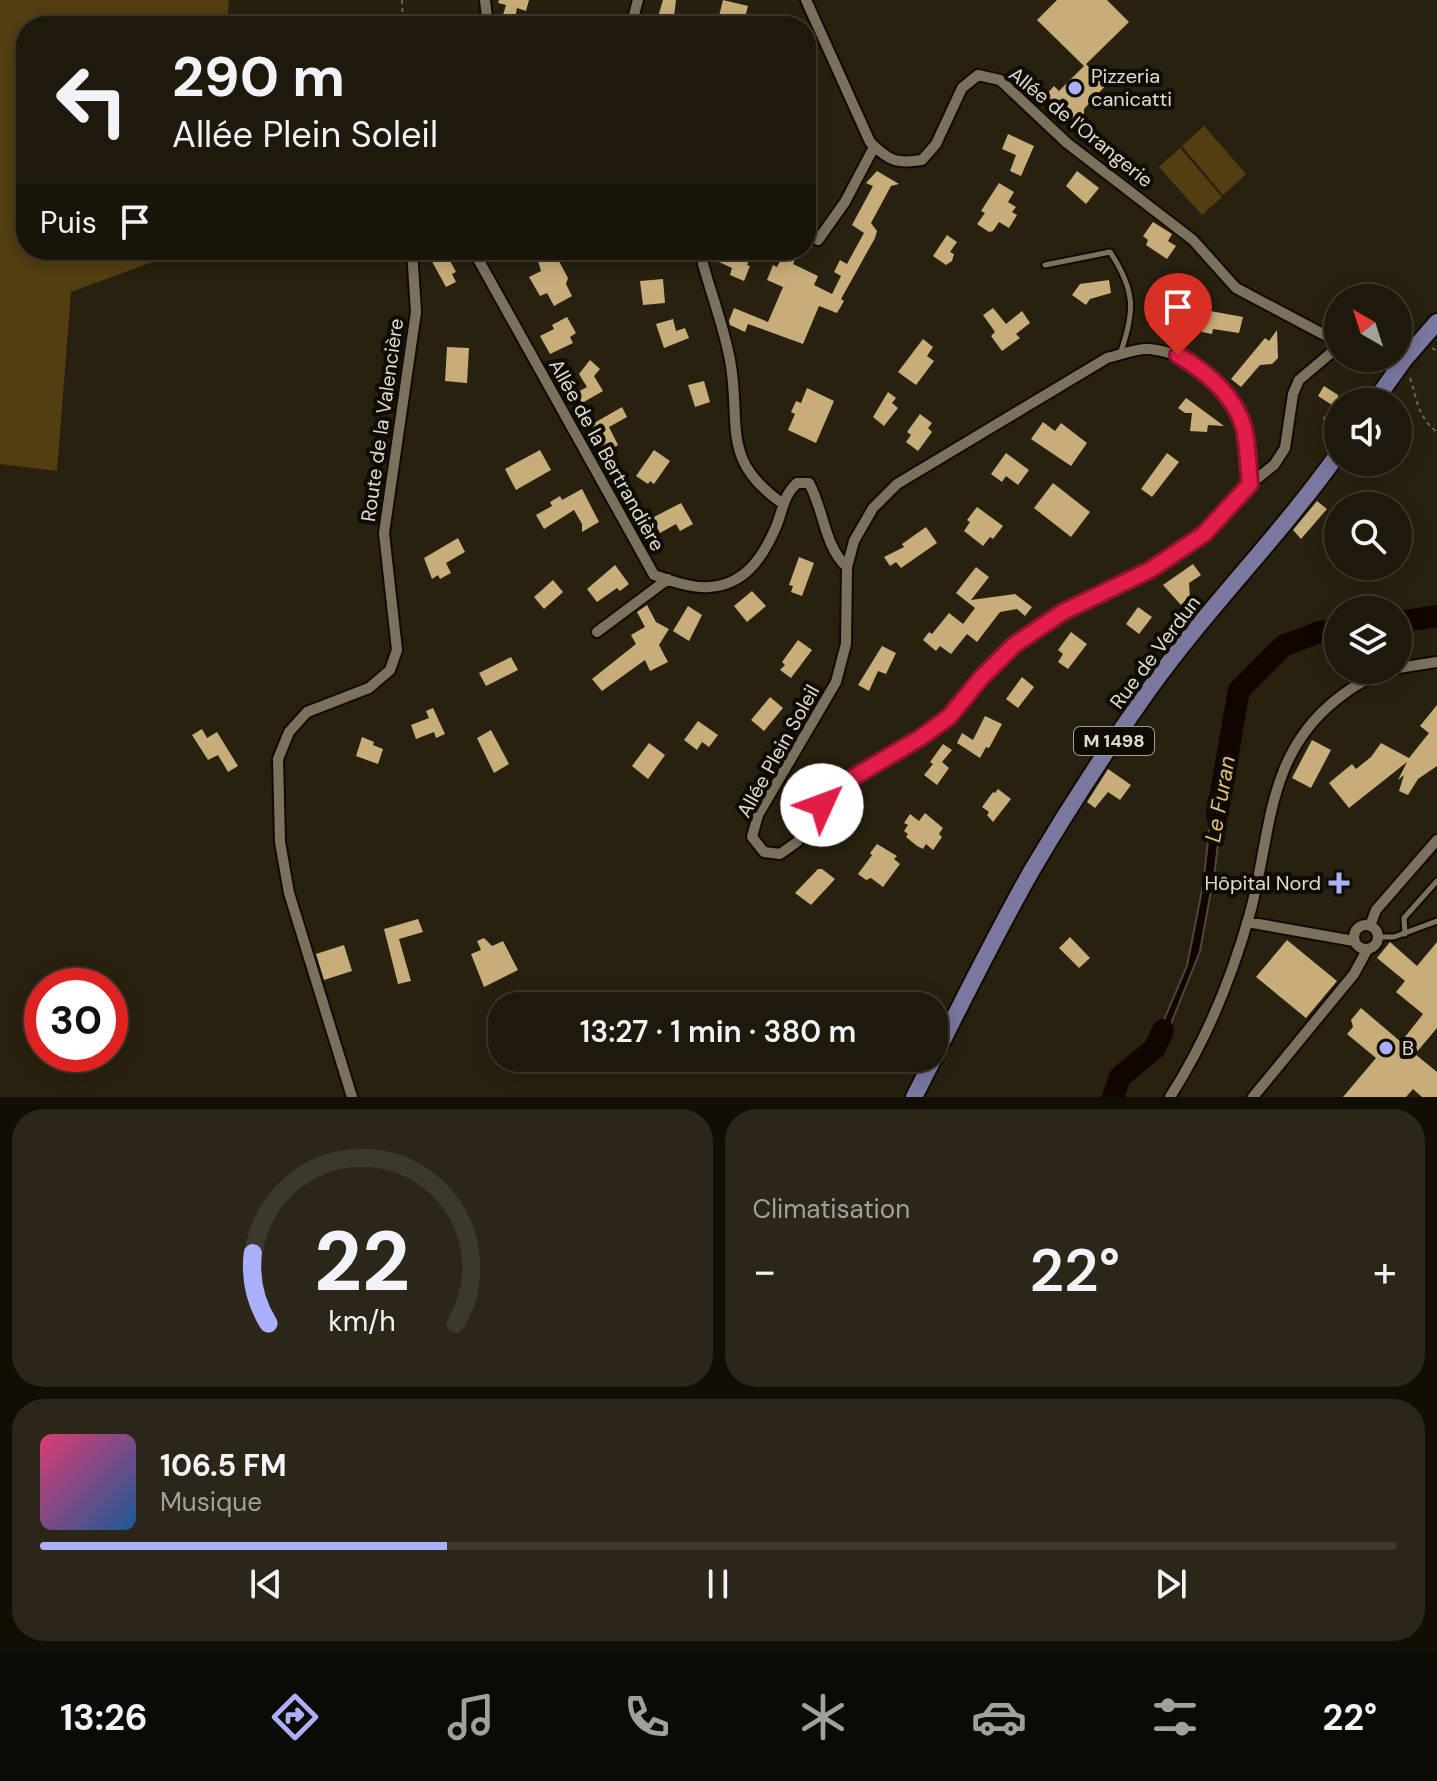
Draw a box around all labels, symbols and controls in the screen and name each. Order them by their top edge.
text: 290 m [172,40,345,113]
icon: left [40,48,144,152]
street label: Allée de l'Orangerie [1004,61,1158,193]
place label: Pizzeria canicatti [1091,63,1172,112]
marker: Pizzeria canicatti [1066,79,1084,97]
text: Allée Plein Soleil [172,111,438,158]
icon: arrive [113,200,157,244]
text: Puis [40,203,97,242]
pin [1144,273,1212,355]
north arrow [1324,284,1412,372]
map controls [1324,284,1412,684]
icon: arrive [1156,285,1200,329]
street label: Route de la Valencière [355,317,409,523]
street label: Allée de la Bertrandière [543,354,671,556]
button: sound [1324,388,1412,476]
button: search [1324,492,1412,580]
street label: Rue de Verdun [1104,590,1206,714]
button: layers [1324,596,1412,684]
street label: Allée Plein Soleil [731,680,825,822]
road number: M 1498 [1074,727,1154,755]
water label: Le Furan [1198,754,1242,844]
position arrow [780,763,864,847]
place label: Hôpital Nord [1204,870,1321,896]
marker: Hôpital Nord [1328,872,1350,894]
speed limit sign: 30 [24,968,128,1072]
text: 13:27 · 1 min · 380 m [580,1012,856,1051]
place label: B [1402,1035,1414,1061]
marker: B [1377,1039,1395,1057]
text: Climatisation [753,1192,910,1226]
text: 22 [314,1207,410,1316]
text: 22° [1029,1231,1120,1310]
text: − [753,1242,777,1300]
text: + [1373,1242,1397,1300]
text: km/h [328,1303,396,1340]
text: 106.5 FM [160,1446,287,1485]
text: Musique [160,1485,262,1519]
icon: previous [244,1562,288,1606]
icon: pause [696,1562,740,1606]
icon: next [1149,1562,1193,1606]
icon: directions [267,1689,323,1745]
icon: music [443,1689,499,1745]
icon: phone [619,1689,675,1745]
icon: climate [795,1689,851,1745]
icon: car [971,1689,1027,1745]
icon: filters [1147,1689,1203,1745]
text: 13:26 [60,1694,147,1741]
text: 22° [1322,1694,1377,1741]

